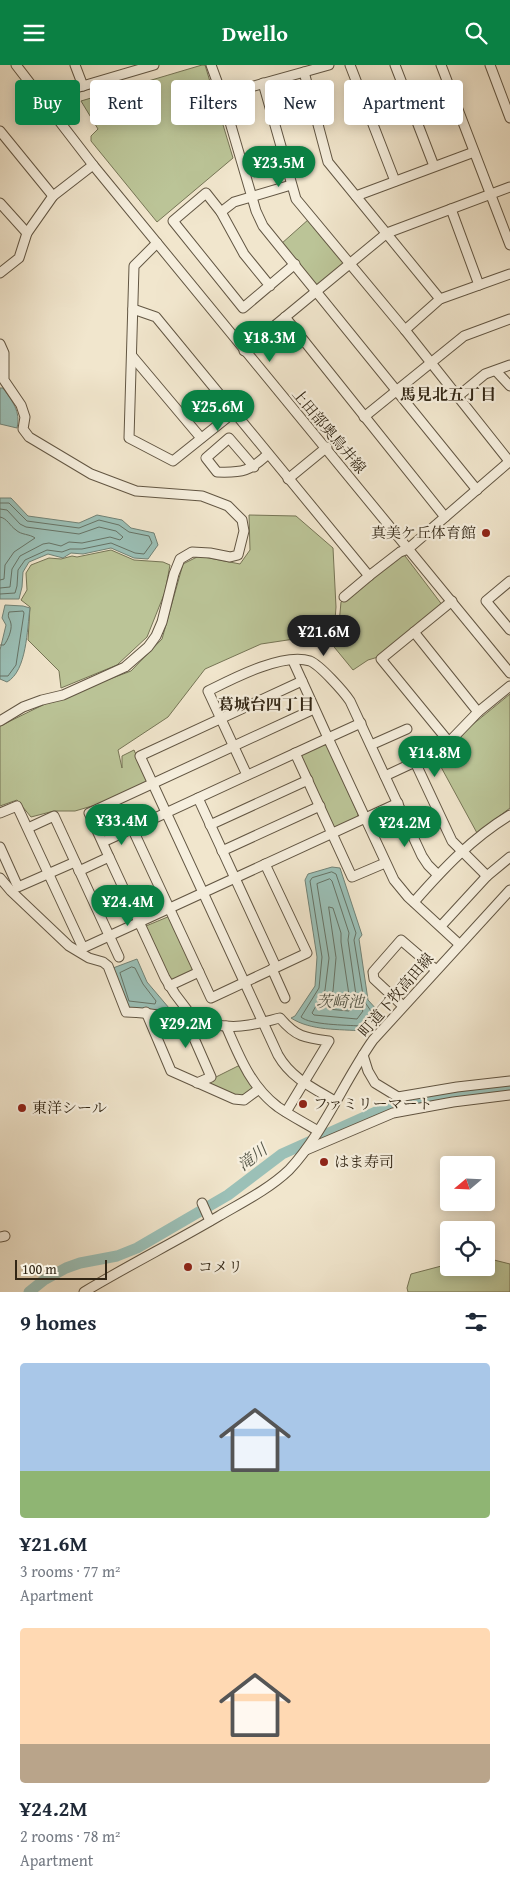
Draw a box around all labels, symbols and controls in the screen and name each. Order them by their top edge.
text: Dwello [222,17,288,49]
icon: menu [20,19,48,47]
icon: search [462,19,490,47]
chip: Buy [15,80,80,125]
chip: Rent [90,80,161,125]
chip: Filters [171,80,255,125]
chip: New [265,80,334,125]
chip: Apartment [344,80,463,125]
pin: ¥23.5M [238,145,320,188]
text: ¥23.5M [253,150,305,174]
pin: ¥18.3M [229,321,311,363]
text: ¥18.3M [244,325,296,349]
district label: 馬見北五丁目 [400,382,496,406]
street label: 上田部奥鳥井線 [288,384,371,478]
pin: ¥25.6M [177,389,259,432]
text: ¥25.6M [192,394,244,418]
place label: 真美ケ丘体育館 [371,522,476,543]
marker: 真美ケ丘体育館 [480,527,492,539]
pin: ¥21.6M [283,615,365,657]
text: ¥21.6M [298,619,350,643]
district label: 葛城台四丁目 [218,692,314,716]
pin: ¥14.8M [394,735,476,778]
text: ¥14.8M [409,740,461,764]
pin: ¥33.4M [81,803,163,846]
pin: ¥24.2M [364,805,446,848]
text: ¥33.4M [96,808,148,832]
text: ¥24.2M [379,810,431,834]
pin: ¥24.4M [87,885,169,927]
text: ¥24.4M [102,889,154,913]
street label: 町道下牧高田線 [353,948,438,1041]
water label: 茨崎池 [316,989,366,1013]
pin: ¥29.2M [145,1007,227,1049]
text: ¥29.2M [160,1011,212,1035]
place label: ファミリーマート [313,1093,433,1114]
place label: 東洋シール [32,1097,107,1118]
marker: ファミリーマート [297,1098,309,1110]
marker: 東洋シール [16,1102,28,1114]
water label: 滝川 [232,1137,274,1176]
place label: はま寿司 [334,1151,394,1172]
marker: はま寿司 [318,1156,330,1168]
north arrow [440,1156,495,1211]
map controls [440,1156,495,1276]
button: locate [440,1221,495,1276]
place label: コメリ [198,1256,243,1277]
scale bar [15,1257,108,1280]
text: 100 m [22,1259,57,1279]
marker: コメリ [182,1261,194,1273]
text: 9 homes [20,1307,96,1338]
icon: filters [462,1308,490,1336]
icon: home [210,1395,300,1485]
text: ¥21.6M [20,1528,88,1559]
text: 3 rooms · 77 m² [20,1559,120,1583]
text: Apartment [20,1583,93,1607]
icon: home [210,1660,300,1750]
text: ¥24.2M [20,1793,88,1824]
text: 2 rooms · 78 m² [20,1824,120,1848]
text: Apartment [20,1848,93,1872]

